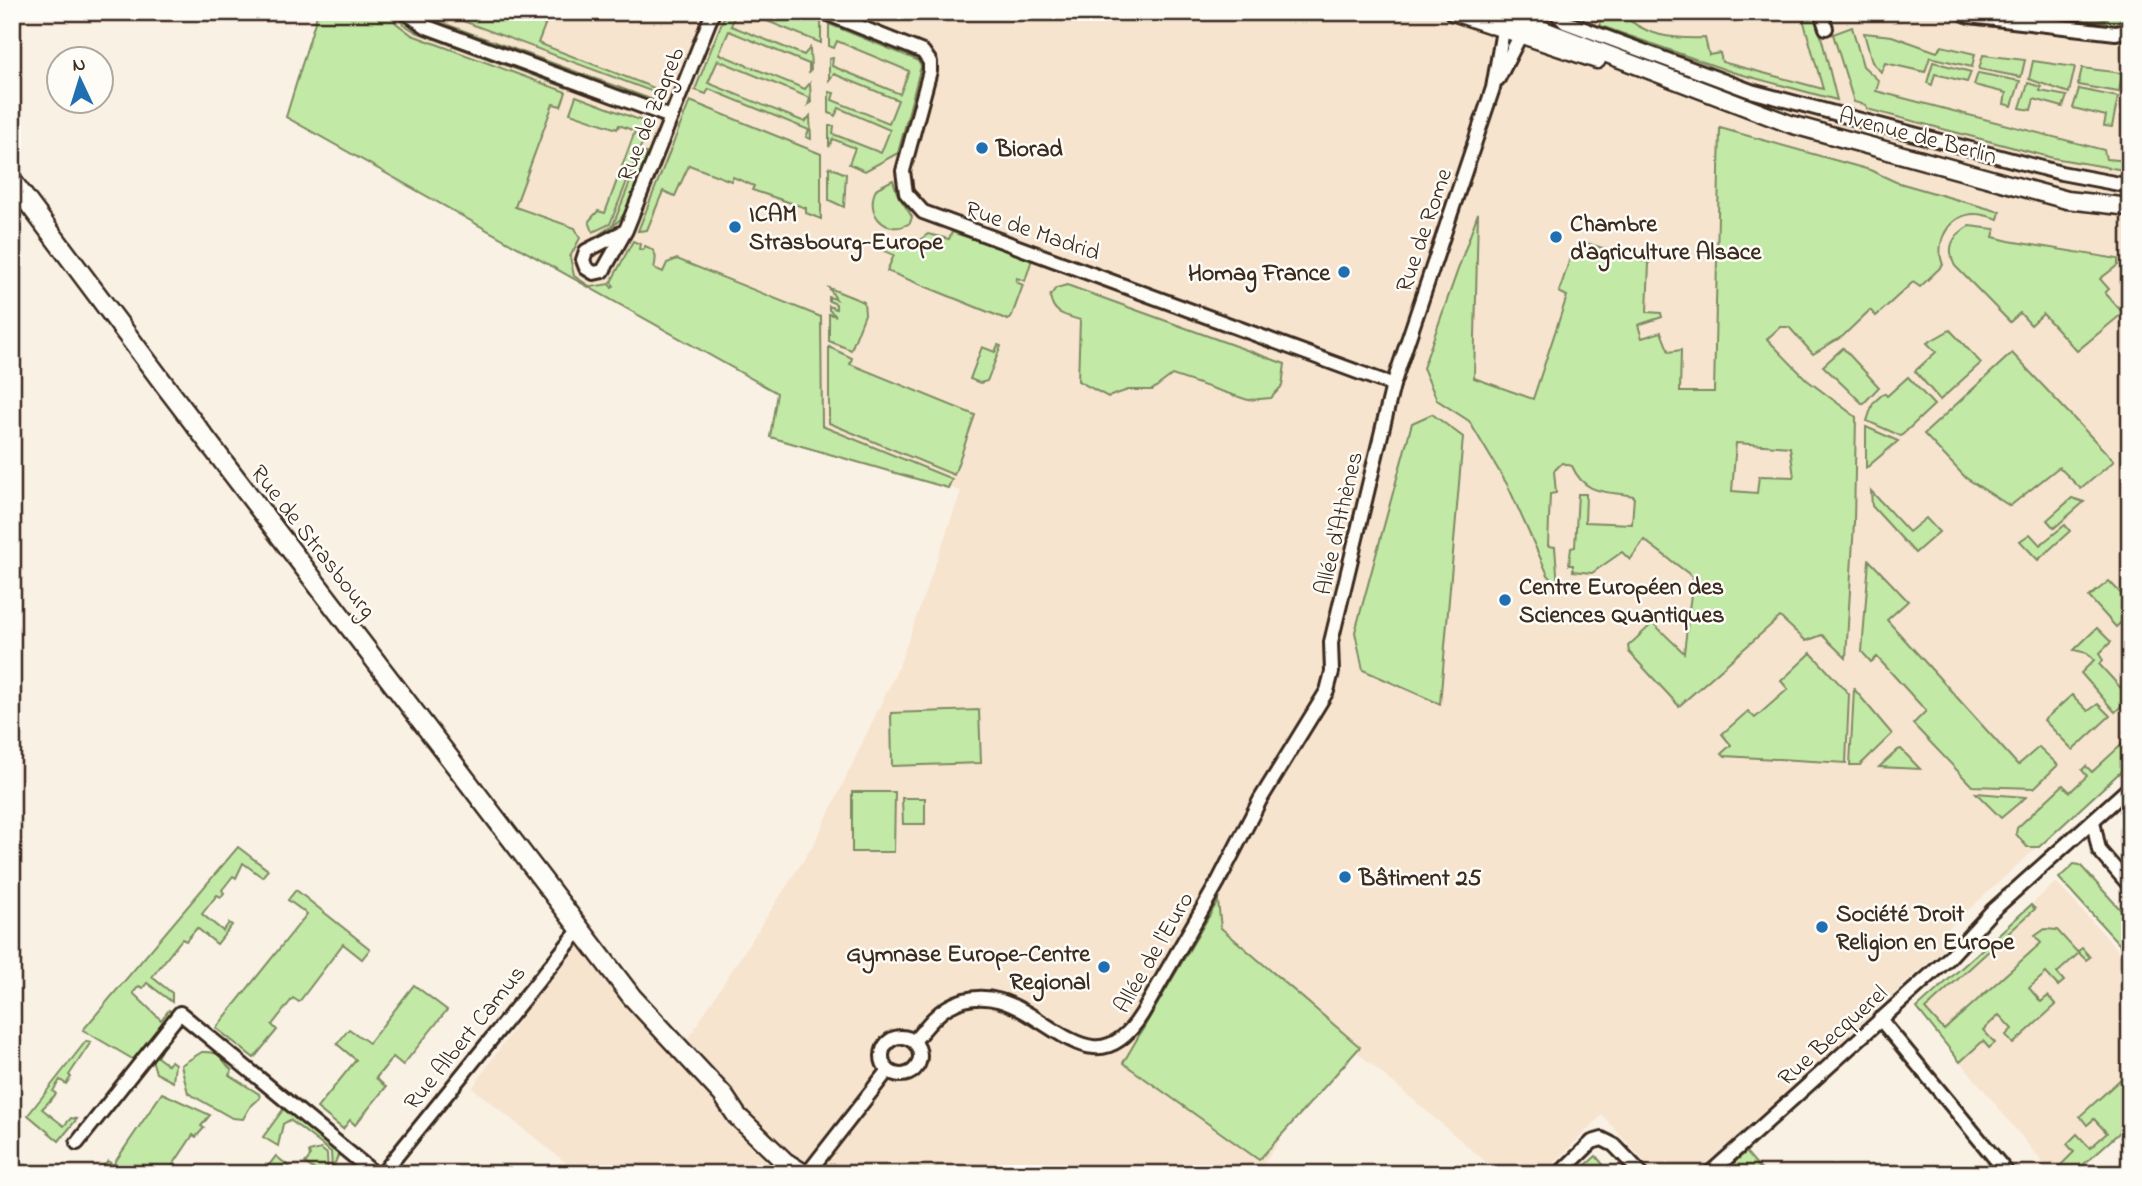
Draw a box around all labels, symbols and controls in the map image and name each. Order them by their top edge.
street label: Rue de Zagreb [609,42,695,187]
north arrow [46,46,116,116]
text: N [72,52,87,79]
street label: Avenue de Berlin [1834,99,2000,175]
place label: Biorad [995,133,1063,168]
marker: Biorad [974,140,990,156]
street label: Rue de Rome [1388,164,1463,298]
street label: Rue de Madrid [960,193,1105,272]
place label: ICAM Strasbourg-Europe [749,198,944,262]
place label: Chambre d'agriculture Alsace [1570,208,1762,272]
marker: ICAM Strasbourg-Europe [727,219,743,235]
marker: Chambre d'agriculture Alsace [1548,229,1564,245]
place label: Homag France [1188,257,1331,293]
marker: Homag France [1336,264,1352,280]
street label: Allée d'Athènes [1307,448,1374,599]
street label: Rue de Strasbourg [241,458,383,627]
place label: Centre Européen des Sciences Quantiques [1519,571,1724,634]
marker: Centre Européen des Sciences Quantiques [1497,592,1513,608]
place label: Bâtiment 25 [1358,862,1482,897]
marker: Bâtiment 25 [1337,869,1353,885]
street label: Allée de l'Euro [1106,886,1204,1021]
place label: Société Droit Religion en Europe [1836,898,2016,962]
marker: Société Droit Religion en Europe [1814,919,1830,935]
place label: Gymnase Europe-Centre Regional [846,938,1091,1002]
street label: Rue Albert Camus [396,958,536,1119]
marker: Gymnase Europe-Centre Regional [1096,959,1112,975]
street label: Rue Becquerel [1771,978,1897,1096]

